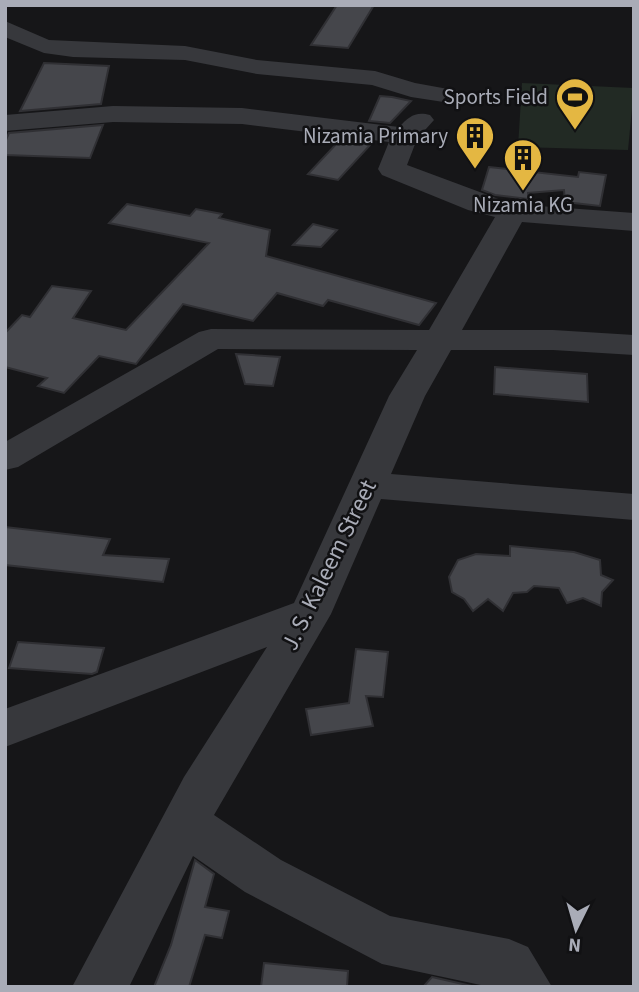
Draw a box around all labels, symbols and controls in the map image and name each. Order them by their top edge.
sports icon: Sports Field [554,76,596,131]
place label: Sports Field [444,82,548,112]
building icon: Nizamia Primary [454,115,496,170]
place label: Nizamia Primary [303,121,448,151]
building icon: Nizamia KG [502,137,544,192]
place label: Nizamia KG [473,190,573,220]
street label: J. S. Kaleem Street [272,474,386,656]
north arrow [541,894,611,964]
text: N [567,930,582,958]

